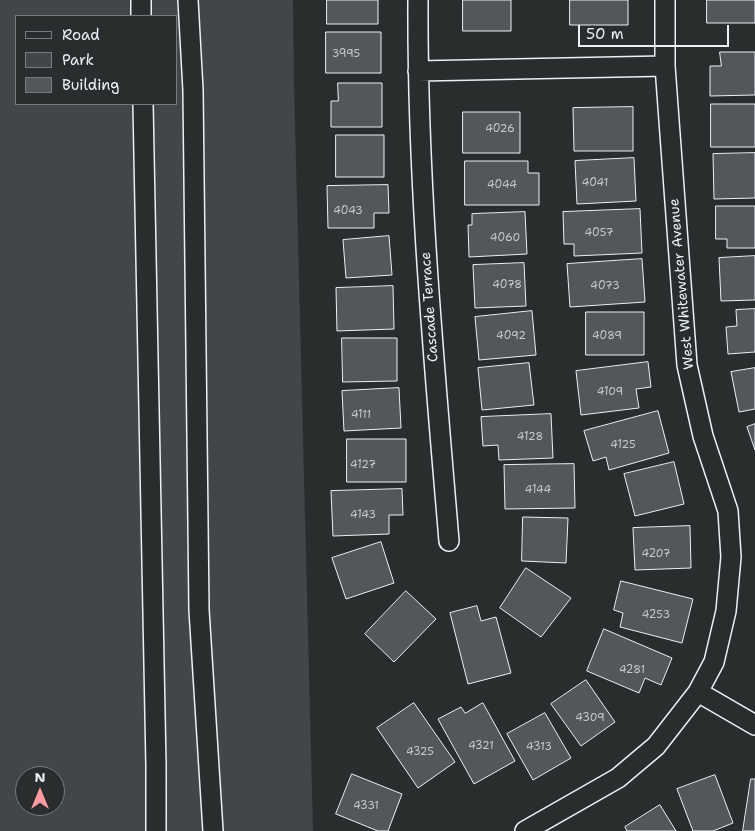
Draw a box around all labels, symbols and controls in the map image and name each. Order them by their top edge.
legend [15,15,178,105]
scale bar [580,15,731,47]
text: 50 m [586,24,624,44]
text: Road [62,25,100,45]
house number: 3995 [332,47,360,61]
text: Park [62,50,94,70]
text: Building [62,75,119,95]
house number: 4026 [485,122,515,136]
house number: 4041 [582,176,608,190]
house number: 4044 [487,178,517,192]
street label: West Whitewater Avenue [666,198,698,370]
house number: 4043 [333,204,363,218]
house number: 4057 [584,226,614,240]
house number: 4060 [490,231,520,245]
street label: Cascade Terrace [418,251,442,363]
house number: 4078 [492,278,522,292]
house number: 4073 [590,279,620,293]
house number: 4092 [496,329,526,343]
house number: 4089 [592,329,622,343]
house number: 4109 [597,385,623,399]
house number: 4111 [351,408,371,422]
house number: 4128 [517,430,543,444]
house number: 4125 [610,438,636,452]
house number: 4127 [350,458,376,472]
house number: 4144 [525,483,551,497]
house number: 4143 [350,508,376,522]
house number: 4207 [641,547,671,561]
house number: 4253 [642,608,670,622]
house number: 4281 [619,663,645,677]
house number: 4309 [575,711,605,725]
house number: 4321 [468,739,494,753]
house number: 4313 [526,740,552,754]
house number: 4325 [406,745,434,759]
north arrow [15,766,65,816]
text: N [34,768,46,786]
house number: 4331 [353,799,379,813]

